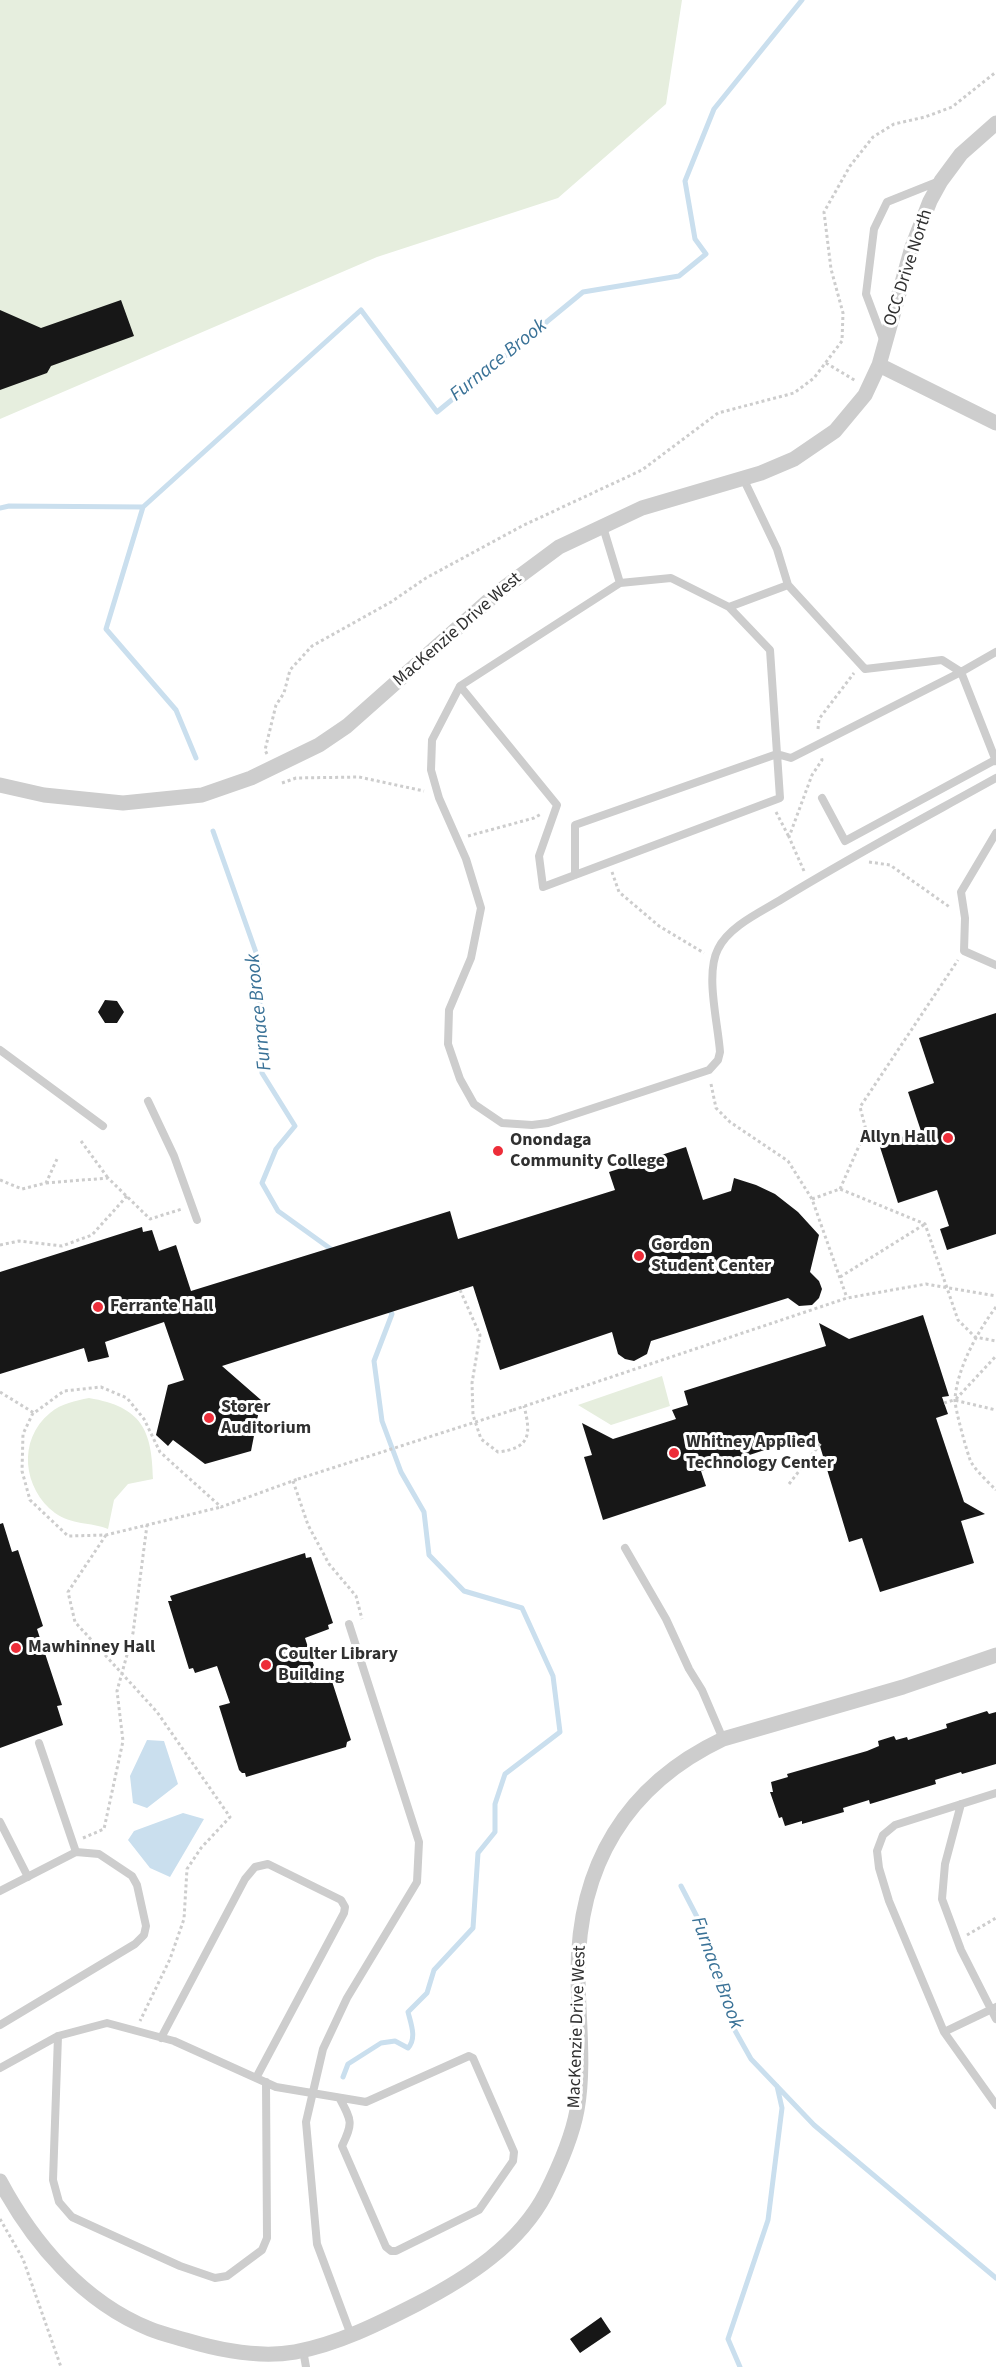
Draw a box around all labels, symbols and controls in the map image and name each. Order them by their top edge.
street label: OCC Drive North [880,207,938,329]
water label: Furnace Brook [446,315,552,407]
street label: MacKenzie Drive West [389,568,527,692]
water label: Furnace Brook [242,952,278,1072]
place label: Allyn Hall [860,1127,936,1149]
place label: Onondaga Community College [510,1130,665,1172]
marker: Allyn Hall [941,1131,955,1145]
marker: Onondaga Community College [491,1144,505,1158]
place label: Gordon Student Center [651,1235,771,1278]
marker: Gordon Student Center [632,1249,646,1263]
place label: Ferrante Hall [110,1296,213,1318]
marker: Ferrante Hall [91,1300,105,1314]
place label: Storer Auditorium [221,1397,311,1440]
marker: Storer Auditorium [202,1411,216,1425]
place label: Whitney Applied Technology Center [686,1432,834,1474]
marker: Whitney Applied Technology Center [667,1446,681,1460]
place label: Mawhinney Hall [28,1637,155,1659]
marker: Mawhinney Hall [9,1641,23,1655]
place label: Coulter Library Building [278,1644,398,1686]
marker: Coulter Library Building [259,1658,273,1672]
water label: Furnace Brook [685,1914,747,2032]
street label: MacKenzie Drive West [564,1945,592,2109]

